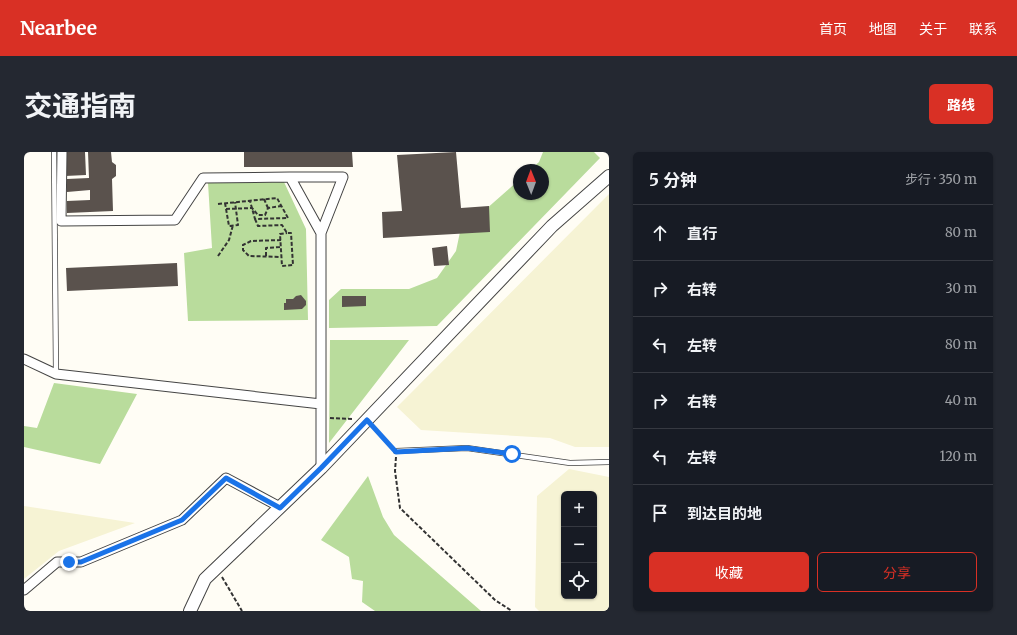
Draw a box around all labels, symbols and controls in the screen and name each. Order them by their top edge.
text: Nearbee [20,16,97,40]
text: 首页 [819,20,847,38]
text: 地图 [869,20,897,38]
text: 关于 [919,20,947,38]
text: 联系 [969,20,997,38]
button: 路线 [929,84,993,124]
text: 交通指南 [24,88,136,124]
north arrow [513,164,549,200]
text: 5 分钟 [649,169,697,191]
text: 步行 · 350 m [905,171,977,188]
icon: ahead [649,222,671,244]
text: 直行 [687,224,717,243]
text: 80 m [945,224,977,241]
icon: right [649,278,671,300]
text: 右转 [687,280,717,299]
text: 30 m [945,280,977,297]
icon: left [649,334,671,356]
text: 左转 [687,336,717,355]
text: 80 m [945,336,977,353]
icon: right [649,390,671,412]
text: 右转 [687,392,717,411]
text: 40 m [945,392,977,409]
route start [503,445,521,463]
icon: left [649,446,671,468]
text: 左转 [687,448,717,467]
text: 120 m [939,448,977,465]
map controls [561,491,597,599]
button: + [561,491,597,527]
icon: arrive [649,502,671,524]
text: 到达目的地 [687,504,762,523]
button: − [561,527,597,563]
button: 收藏 [649,552,809,592]
button: 分享 [817,552,977,592]
route end [60,553,78,571]
button: locate [561,563,597,599]

